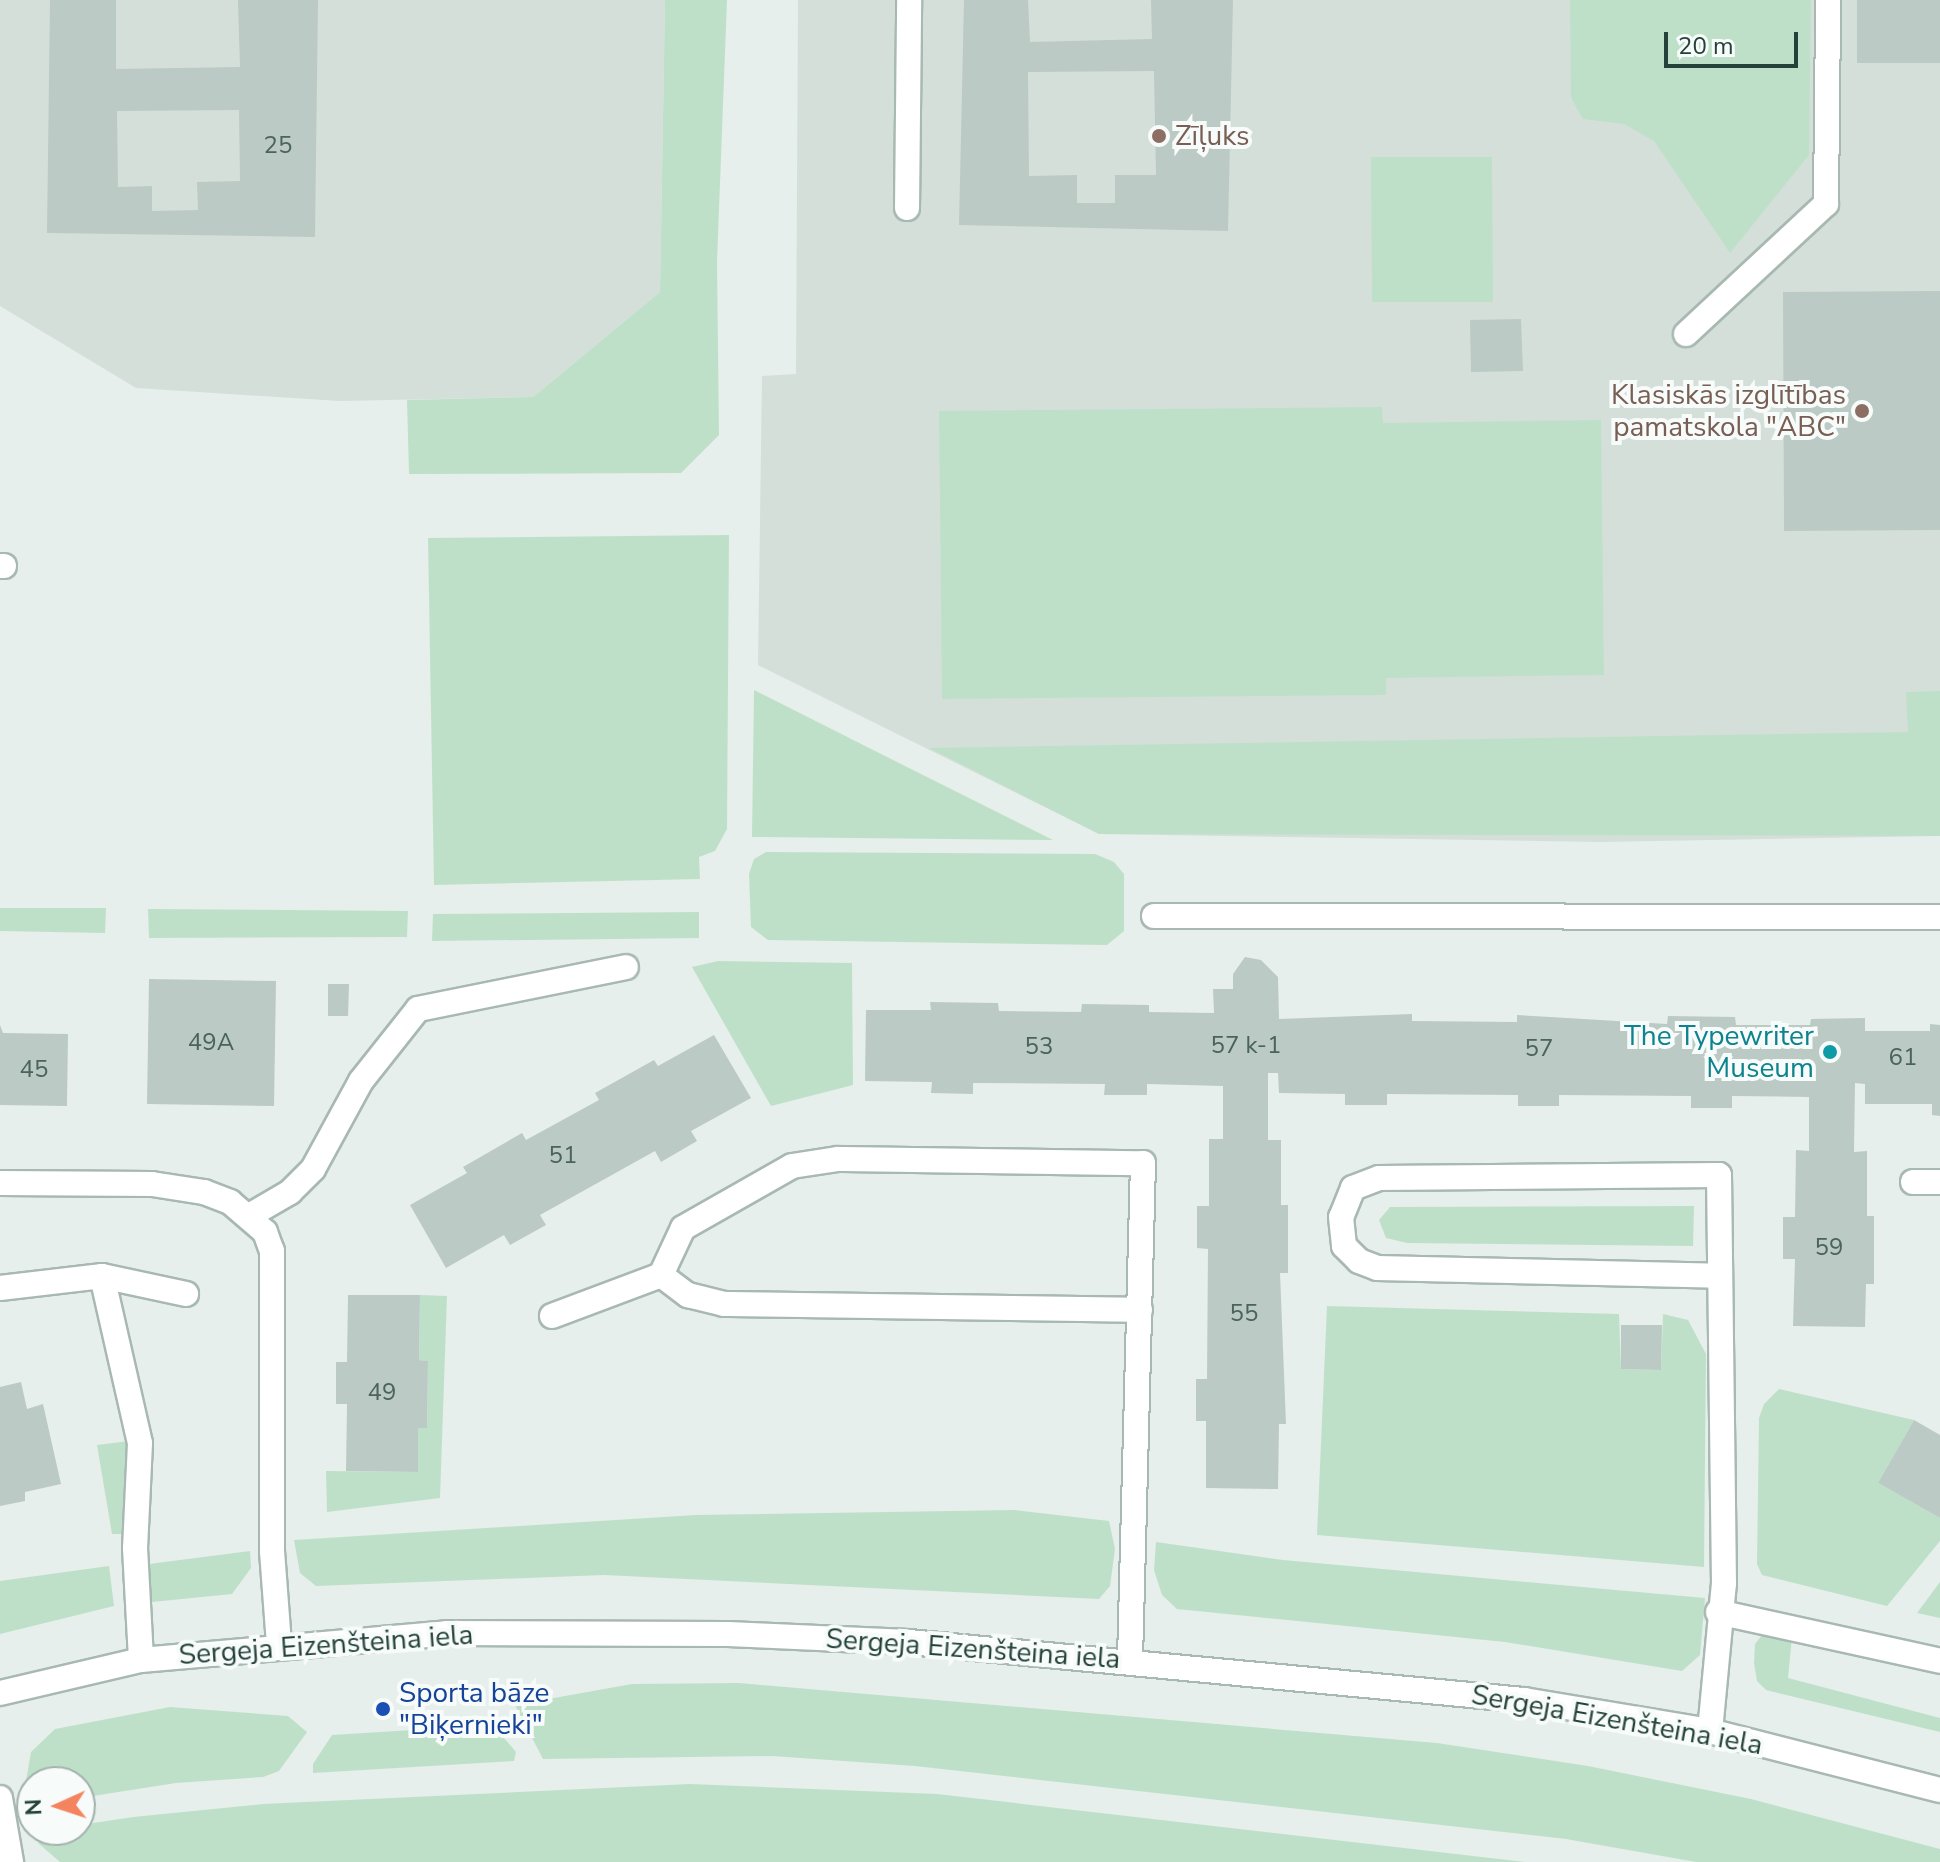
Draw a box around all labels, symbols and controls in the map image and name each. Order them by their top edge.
scale bar [1668,16,1802,66]
text: 20 m [1678,30,1734,62]
place label: Zīļuks [1175,119,1249,153]
marker: Zīļuks [1150,127,1168,145]
house number: 25 [264,132,292,160]
place label: Klasiskās izglītības pamatskola "ABC" [1611,378,1846,444]
marker: Klasiskās izglītības pamatskola "ABC" [1853,402,1871,420]
place label: The Typewriter Museum [1624,1019,1814,1085]
house number: 49A [188,1029,234,1057]
house number: 57 k-1 [1211,1032,1281,1060]
house number: 53 [1025,1033,1053,1061]
house number: 57 [1525,1035,1553,1063]
marker: The Typewriter Museum [1821,1043,1839,1061]
house number: 61 [1889,1044,1917,1072]
house number: 45 [20,1056,48,1084]
house number: 51 [549,1142,577,1170]
house number: 59 [1815,1234,1843,1262]
house number: 55 [1230,1300,1258,1328]
house number: 49 [368,1379,396,1407]
street label: Sergeja Eizenšteina iela [178,1618,474,1672]
street label: Sergeja Eizenšteina iela [825,1622,1121,1676]
place label: Sporta bāze "Biķernieki" [399,1676,549,1742]
street label: Sergeja Eizenšteina iela [1469,1678,1765,1762]
marker: Sporta bāze "Biķernieki" [374,1700,392,1718]
north arrow [16,1766,96,1846]
text: N [19,1798,49,1816]

